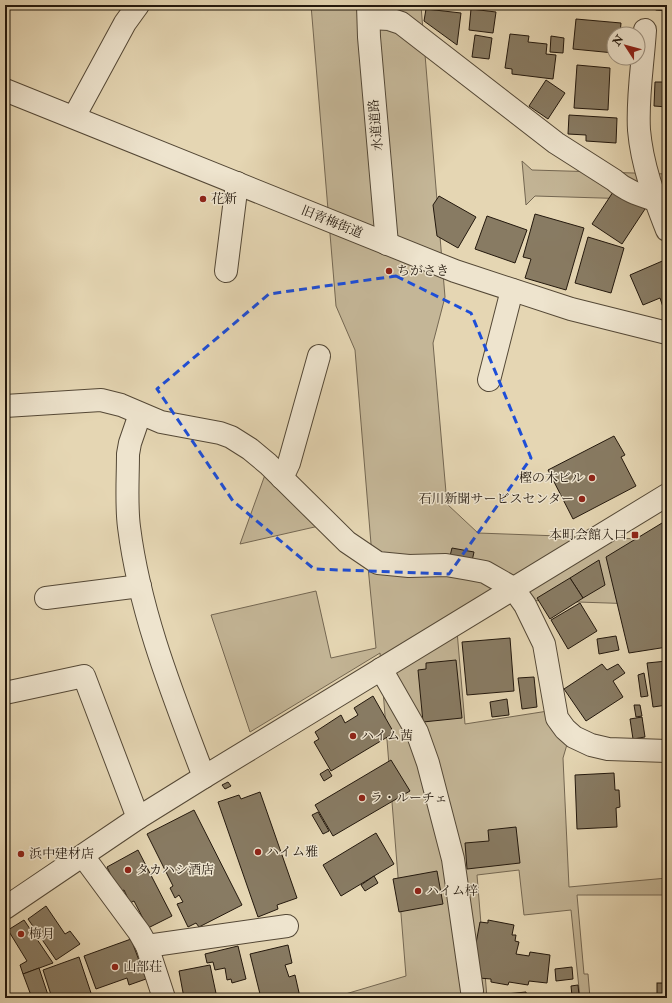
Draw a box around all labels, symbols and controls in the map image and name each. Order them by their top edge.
north arrow [606,26,646,66]
text: N [610,32,627,49]
street label: 水道道路 [366,98,386,152]
place label: 花新 [211,191,237,207]
marker: 花新 [198,194,208,204]
street label: 旧青梅街道 [299,202,365,242]
place label: ちがさき [397,263,449,279]
marker: ちがさき [384,266,394,276]
place label: 樫の木ビル [519,470,584,486]
marker: 樫の木ビル [587,473,597,483]
place label: 石川新聞サービスセンター [419,491,574,507]
marker: 石川新聞サービスセンター [577,494,587,504]
place label: 本町会館入口 [549,527,627,543]
marker: 本町会館入口 [630,530,640,540]
place label: ハイム茜 [361,728,413,744]
marker: ハイム茜 [348,731,358,741]
place label: ラ・ルーチェ [370,790,448,806]
marker: ラ・ルーチェ [357,793,367,803]
place label: ハイム雅 [266,844,318,860]
place label: 浜中建材店 [29,846,94,862]
marker: ハイム雅 [253,847,263,857]
marker: 浜中建材店 [16,849,26,859]
place label: タカハシ酒店 [136,862,214,878]
marker: タカハシ酒店 [123,865,133,875]
place label: ハイム梓 [426,883,478,899]
marker: ハイム梓 [413,886,423,896]
place label: 梅月 [29,926,55,942]
marker: 梅月 [16,929,26,939]
place label: 山部荘 [123,959,162,975]
marker: 山部荘 [110,962,120,972]

